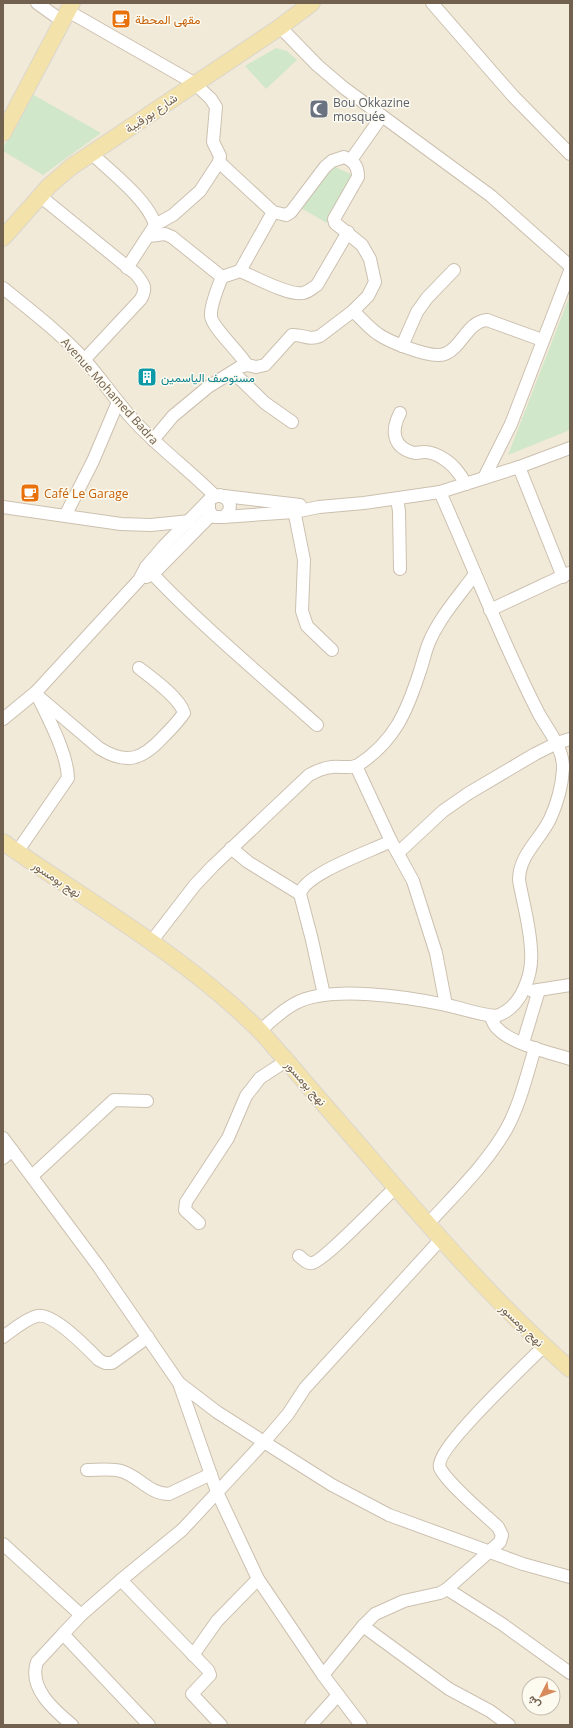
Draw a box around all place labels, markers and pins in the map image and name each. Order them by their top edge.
cafe icon: مقهى المحطة [110,8,132,30]
place label: مقهى المحطة [135,11,200,28]
place label: Bou Okkazine mosquée [333,94,410,125]
mosque icon: Bou Okkazine mosquée [308,98,330,120]
building icon: مستوصف الياسمين [136,366,158,388]
place label: مستوصف الياسمين [161,369,255,386]
cafe icon: Café Le Garage [19,482,41,504]
place label: Café Le Garage [44,485,129,502]

